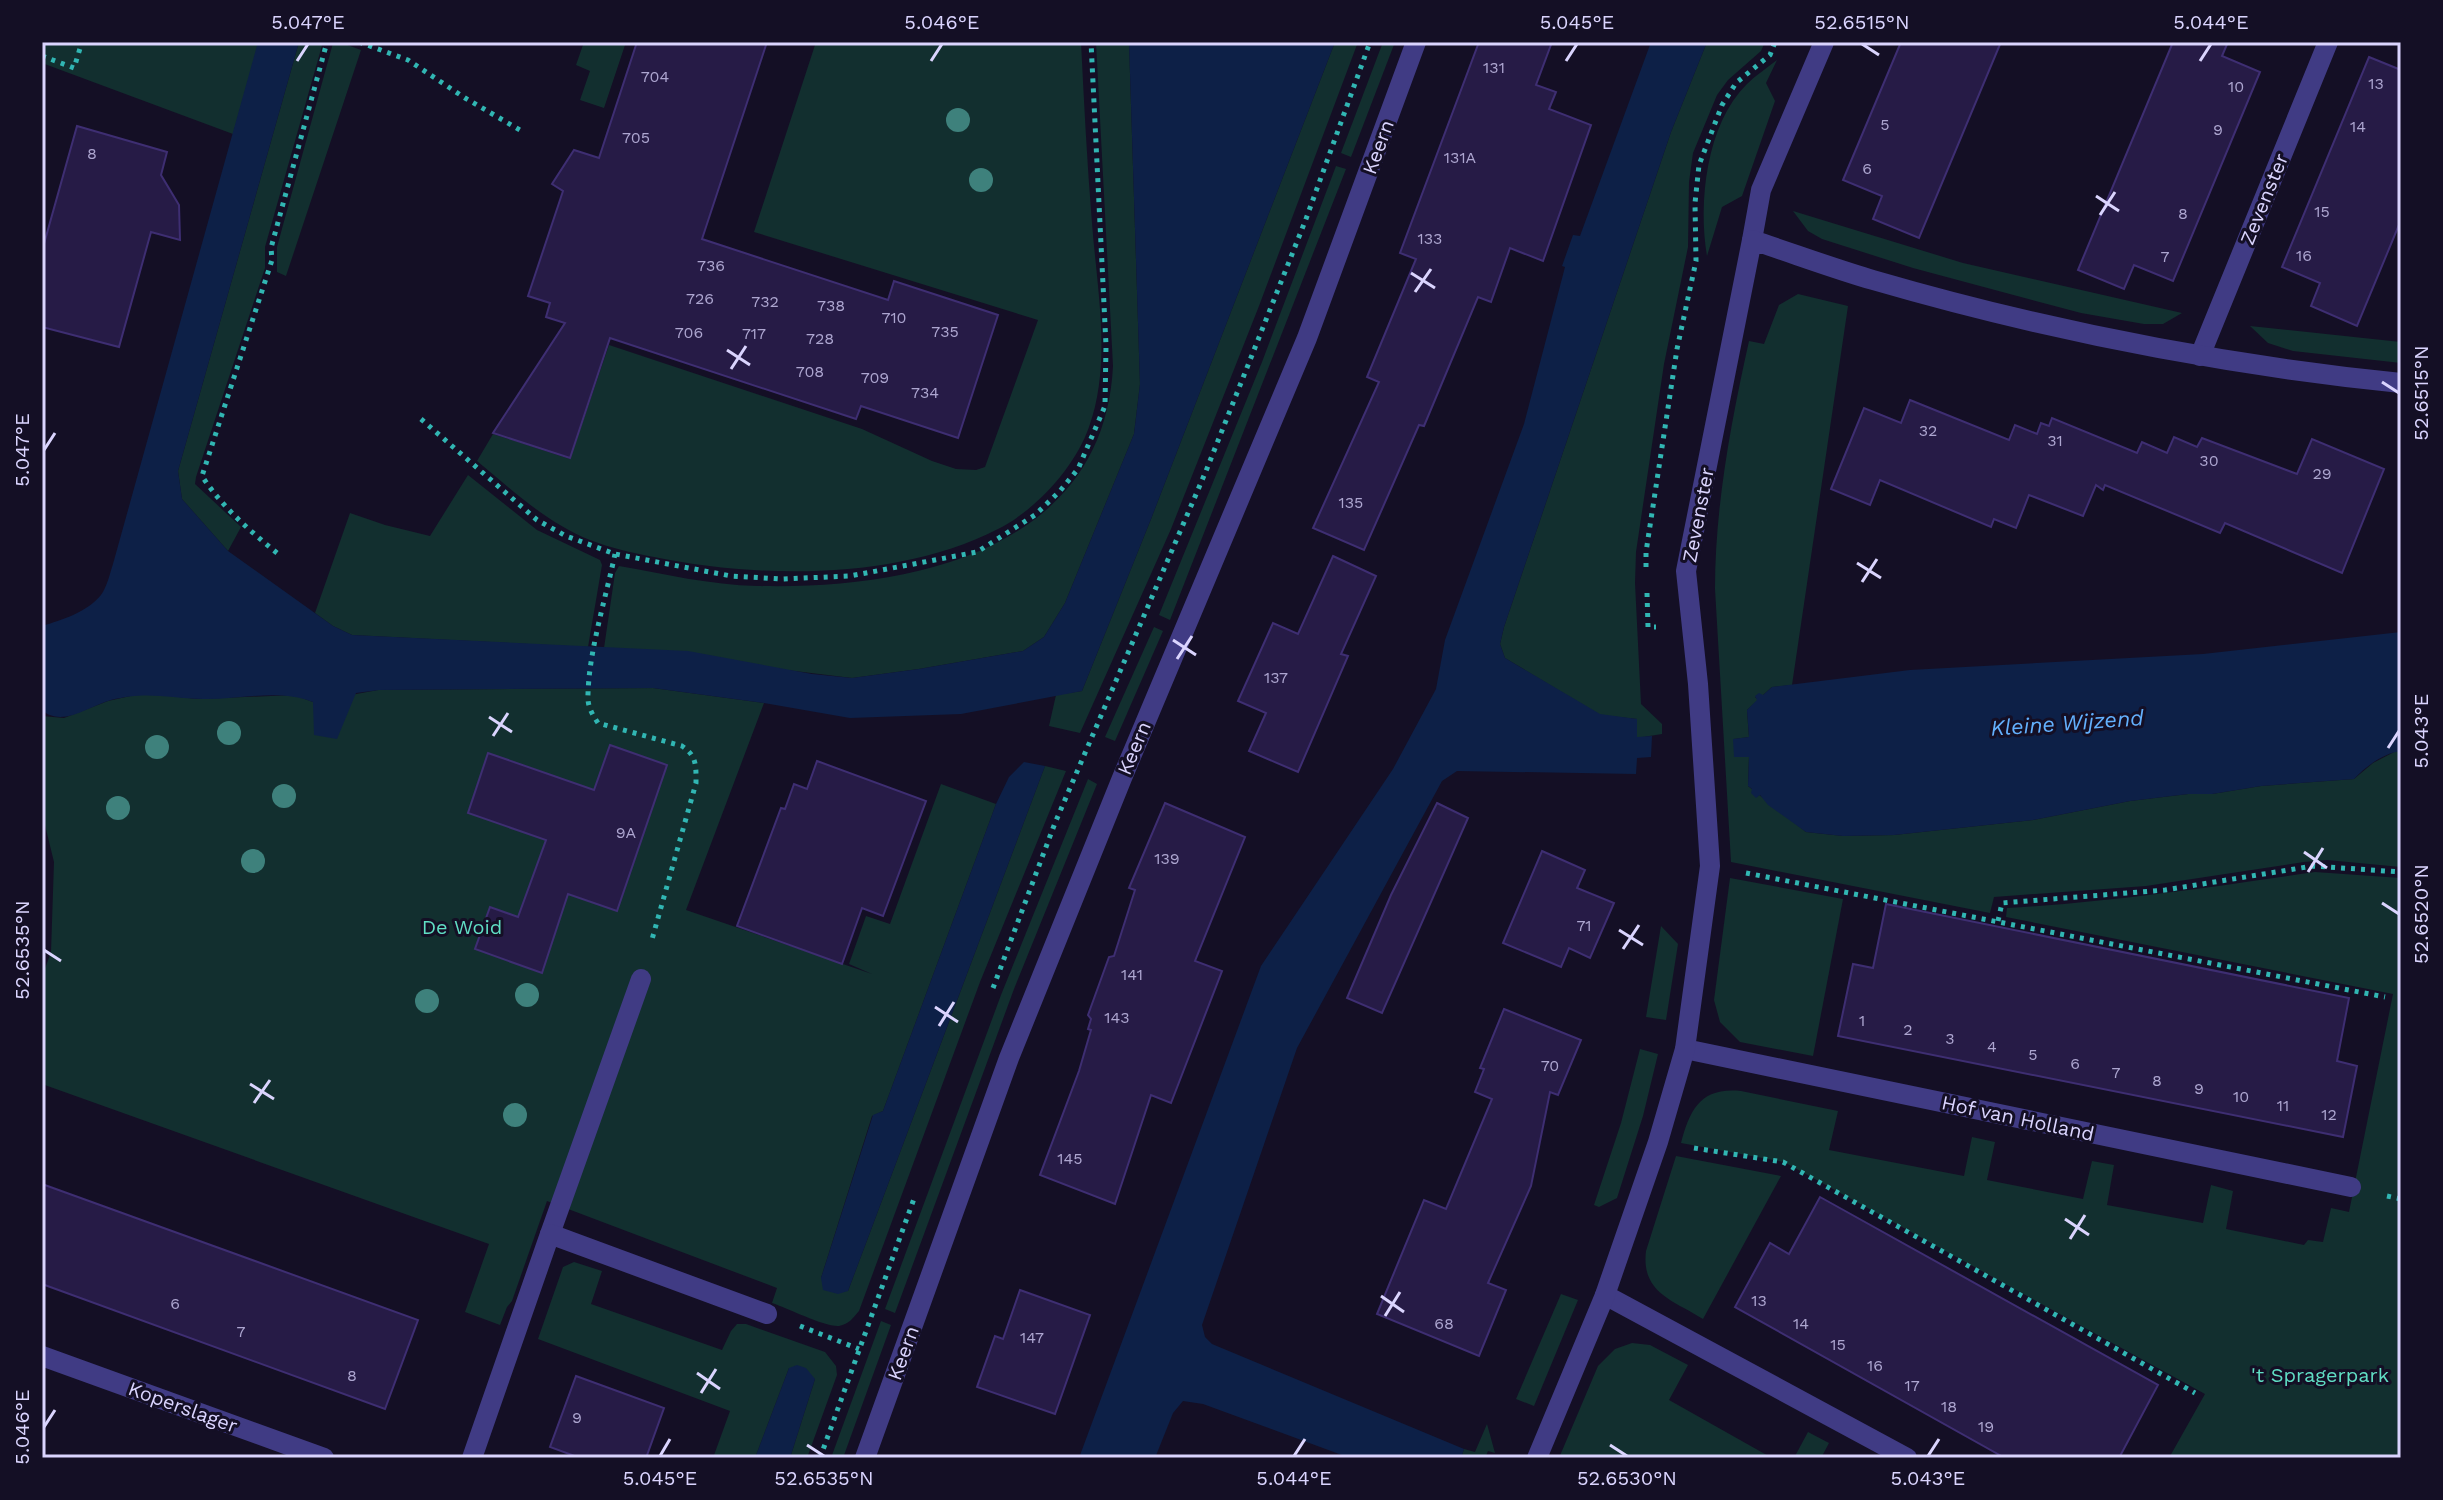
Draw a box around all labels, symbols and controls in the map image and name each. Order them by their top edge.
text: 5.047°E [271,10,345,34]
text: 5.046°E [904,10,980,34]
text: 5.045°E [1540,10,1614,34]
text: 52.6515°N [1814,10,1910,34]
text: 5.044°E [2173,10,2249,34]
house number: 131 [1483,58,1505,77]
house number: 704 [641,67,669,86]
house number: 13 [2368,74,2384,93]
house number: 10 [2228,77,2244,96]
house number: 5 [1880,115,1890,134]
street label: Keern [1357,117,1399,177]
house number: 14 [2350,117,2366,136]
house number: 9 [2213,120,2223,139]
house number: 705 [622,128,650,147]
house number: 8 [87,144,97,163]
house number: 131A [1444,148,1477,167]
street label: Zevenster [2235,150,2293,248]
house number: 6 [1862,159,1872,178]
house number: 15 [2314,202,2330,221]
house number: 8 [2178,204,2188,223]
house number: 133 [1418,229,1442,248]
house number: 16 [2296,246,2312,265]
house number: 7 [2161,247,2170,266]
house number: 736 [697,256,725,275]
house number: 726 [686,289,714,308]
house number: 732 [751,292,779,311]
house number: 738 [817,296,845,315]
house number: 710 [881,308,907,327]
house number: 735 [931,322,959,341]
house number: 706 [675,323,703,342]
house number: 717 [742,324,766,343]
house number: 728 [806,329,834,348]
text: 52.6515°N [2409,345,2433,441]
house number: 708 [796,362,824,381]
house number: 709 [861,368,889,387]
house number: 734 [911,383,939,402]
text: 5.047°E [10,413,34,487]
house number: 32 [1919,421,1937,440]
house number: 31 [2047,431,2063,450]
house number: 30 [2199,451,2219,470]
house number: 29 [2312,464,2332,483]
street label: Zevenster [1677,465,1719,565]
house number: 135 [1339,493,1363,512]
house number: 137 [1264,668,1288,687]
text: 5.043°E [2409,694,2433,768]
water label: Kleine Wijzend [1990,705,2146,741]
street label: Keern [1112,718,1156,778]
house number: 9A [616,823,637,842]
house number: 139 [1154,849,1180,868]
text: 52.6520°N [2409,864,2433,964]
text: 52.6535°N [10,900,34,1000]
park label: De Woid [422,915,502,939]
house number: 71 [1576,916,1592,935]
house number: 141 [1121,965,1143,984]
house number: 143 [1104,1008,1130,1027]
house number: 1 [1859,1011,1865,1030]
house number: 2 [1903,1020,1913,1039]
house number: 3 [1945,1029,1955,1048]
house number: 4 [1987,1037,1997,1056]
house number: 5 [2028,1045,2038,1064]
house number: 6 [2070,1054,2080,1073]
house number: 70 [1541,1056,1559,1075]
house number: 7 [2112,1063,2121,1082]
house number: 8 [2152,1071,2162,1090]
house number: 9 [2194,1079,2204,1098]
house number: 10 [2233,1087,2249,1106]
street label: Hof van Holland [1940,1090,2096,1146]
house number: 11 [2277,1096,2289,1115]
house number: 12 [2321,1105,2337,1124]
house number: 145 [1057,1149,1083,1168]
house number: 13 [1751,1291,1767,1310]
house number: 6 [170,1294,180,1313]
house number: 68 [1434,1314,1454,1333]
house number: 14 [1793,1314,1809,1333]
house number: 7 [237,1322,246,1341]
street label: Keern [882,1323,924,1383]
house number: 147 [1020,1328,1044,1347]
house number: 15 [1830,1335,1846,1354]
house number: 16 [1867,1356,1883,1375]
park label: 't Spragerpark [2251,1363,2389,1387]
house number: 8 [347,1366,357,1385]
street label: Koperslager [125,1376,241,1438]
house number: 17 [1904,1376,1920,1395]
text: 5.046°E [10,1389,34,1465]
house number: 18 [1941,1397,1957,1416]
house number: 9 [572,1408,582,1427]
house number: 19 [1978,1417,1994,1436]
text: 5.045°E [623,1466,697,1490]
text: 52.6535°N [774,1466,874,1490]
text: 5.044°E [1256,1466,1332,1490]
text: 52.6530°N [1577,1466,1677,1490]
text: 5.043°E [1891,1466,1965,1490]

